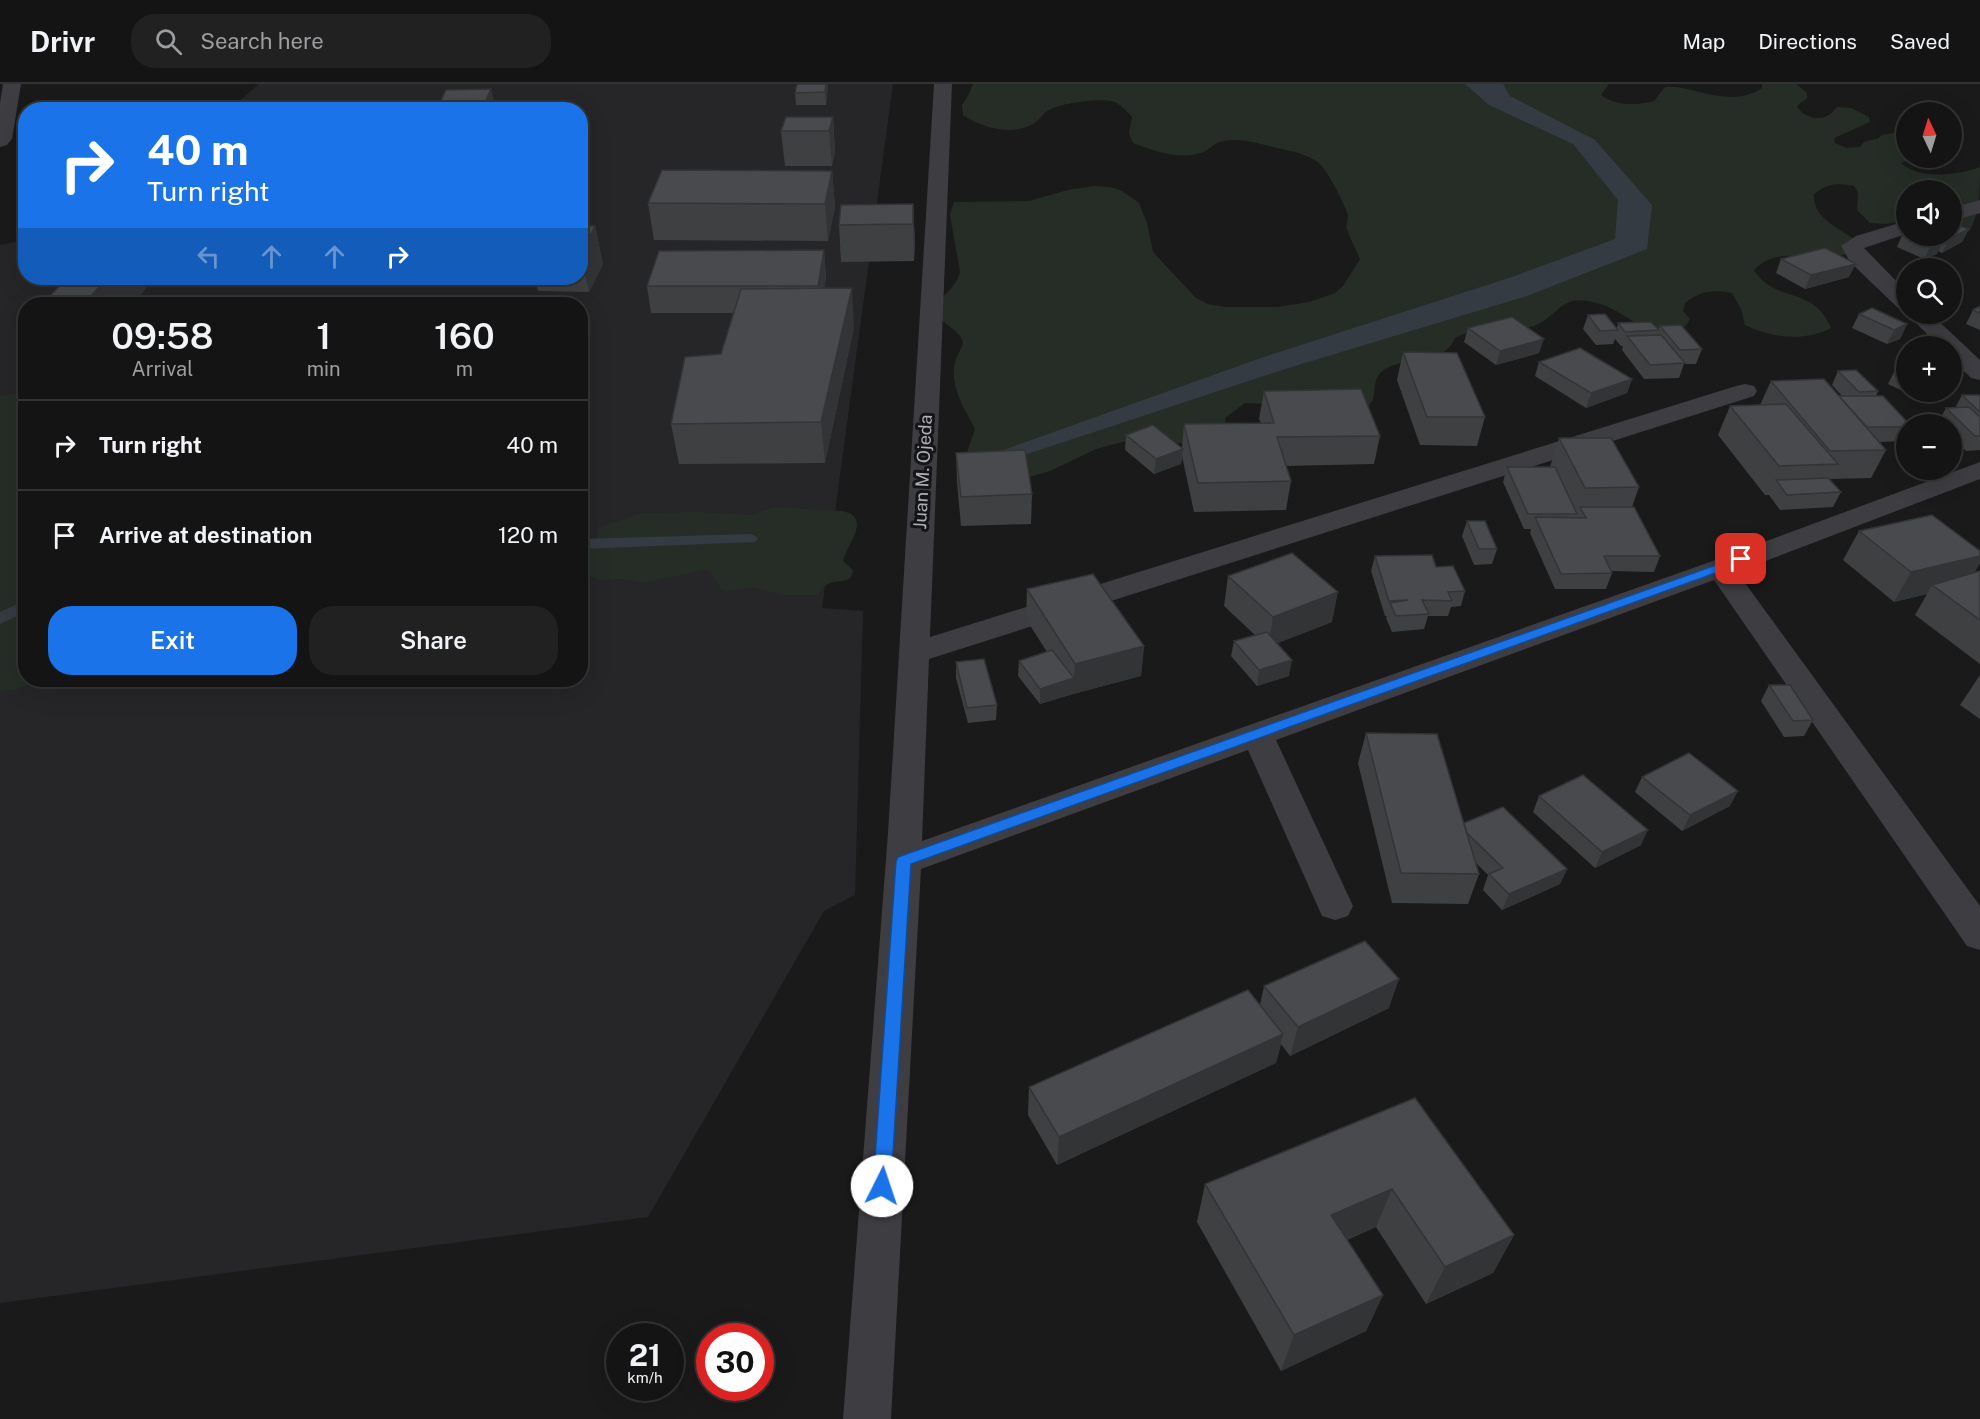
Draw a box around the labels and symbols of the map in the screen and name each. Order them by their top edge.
north arrow [1896,102,1962,168]
street label: Juan M. Ojeda [909,414,936,530]
pin [1715,533,1766,584]
position arrow [850,1154,914,1218]
speed limit sign: 30 [696,1323,774,1401]

